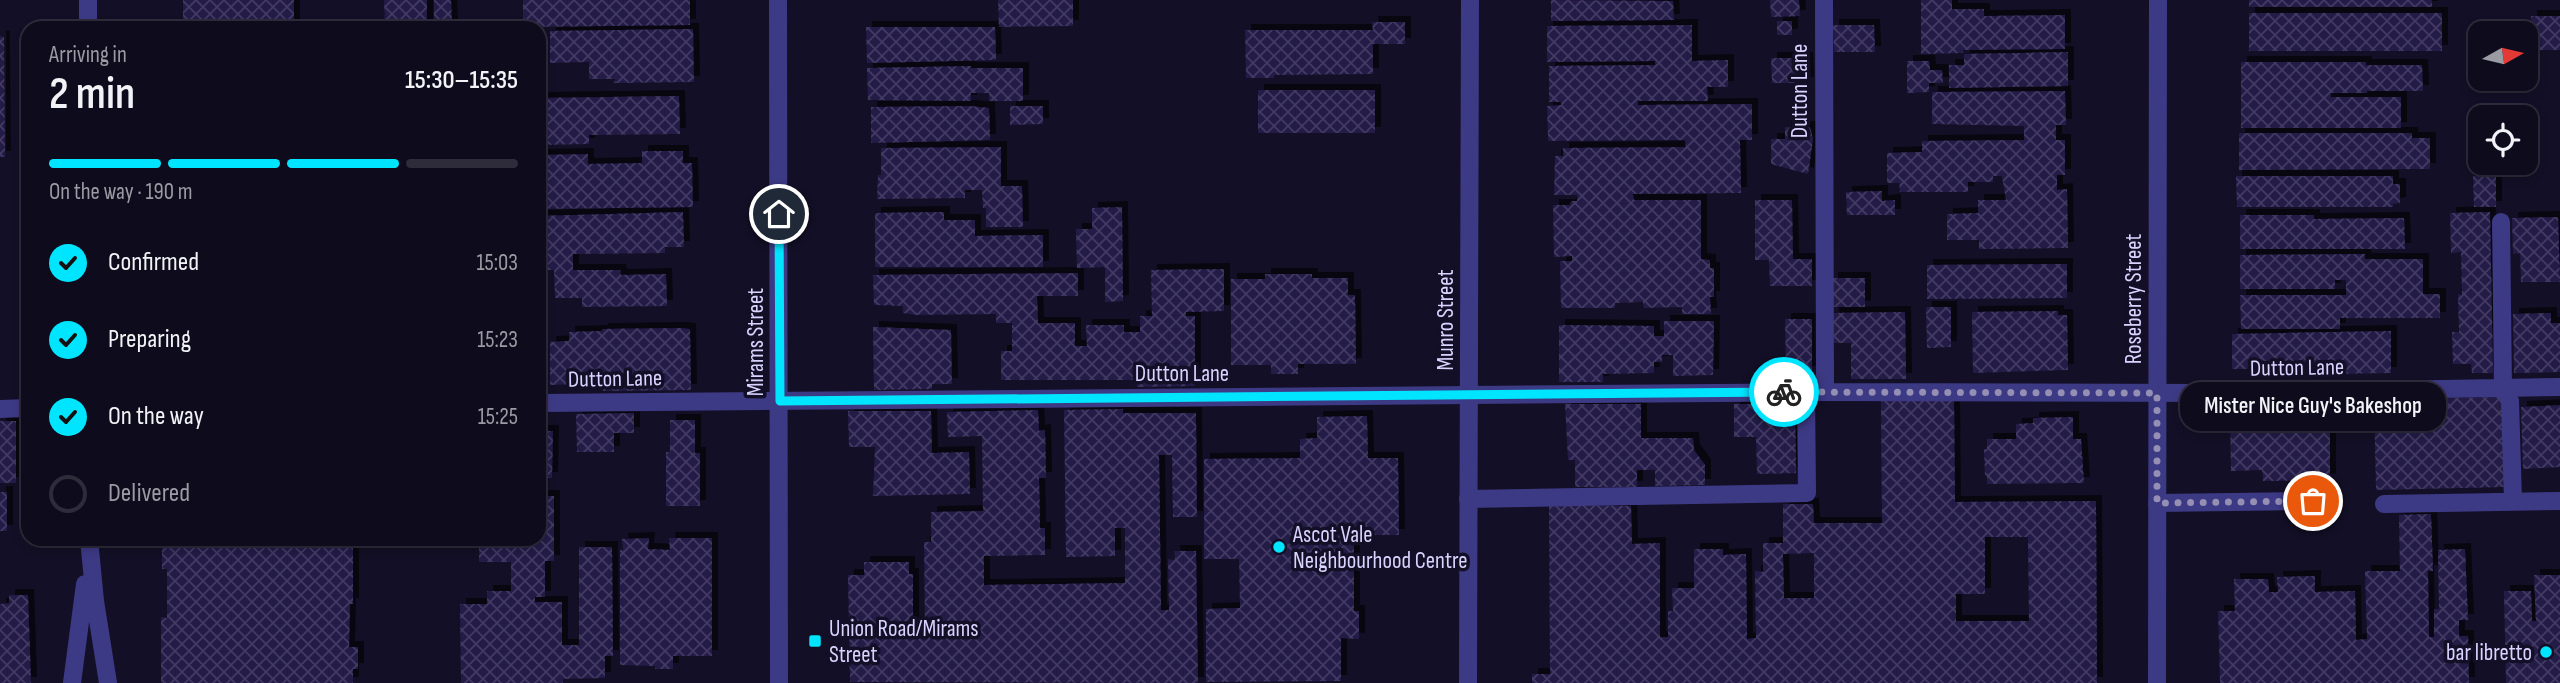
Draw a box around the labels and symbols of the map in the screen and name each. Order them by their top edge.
north arrow [2468,21,2538,91]
street label: Dutton Lane [1786,44,1814,138]
pin [749,184,809,244]
street label: Roseberry Street [2120,234,2148,364]
street label: Munro Street [1432,269,1460,371]
street label: Mirams Street [742,288,770,396]
street label: Dutton Lane [2250,353,2344,383]
courier [1749,357,1819,427]
street label: Dutton Lane [1135,360,1229,388]
street label: Dutton Lane [568,364,662,394]
callout: Mister Nice Guy's Bakeshop [2180,382,2446,431]
pin [2283,471,2343,531]
place label: Ascot Vale Neighbourhood Centre [1292,521,1467,575]
marker: Ascot Vale Neighbourhood Centre [1271,539,1287,555]
place label: Union Road/Mirams Street [829,615,979,669]
marker: Union Road/Mirams Street [807,633,823,649]
place label: bar libretto [2446,639,2532,667]
marker: bar libretto [2538,644,2554,660]

